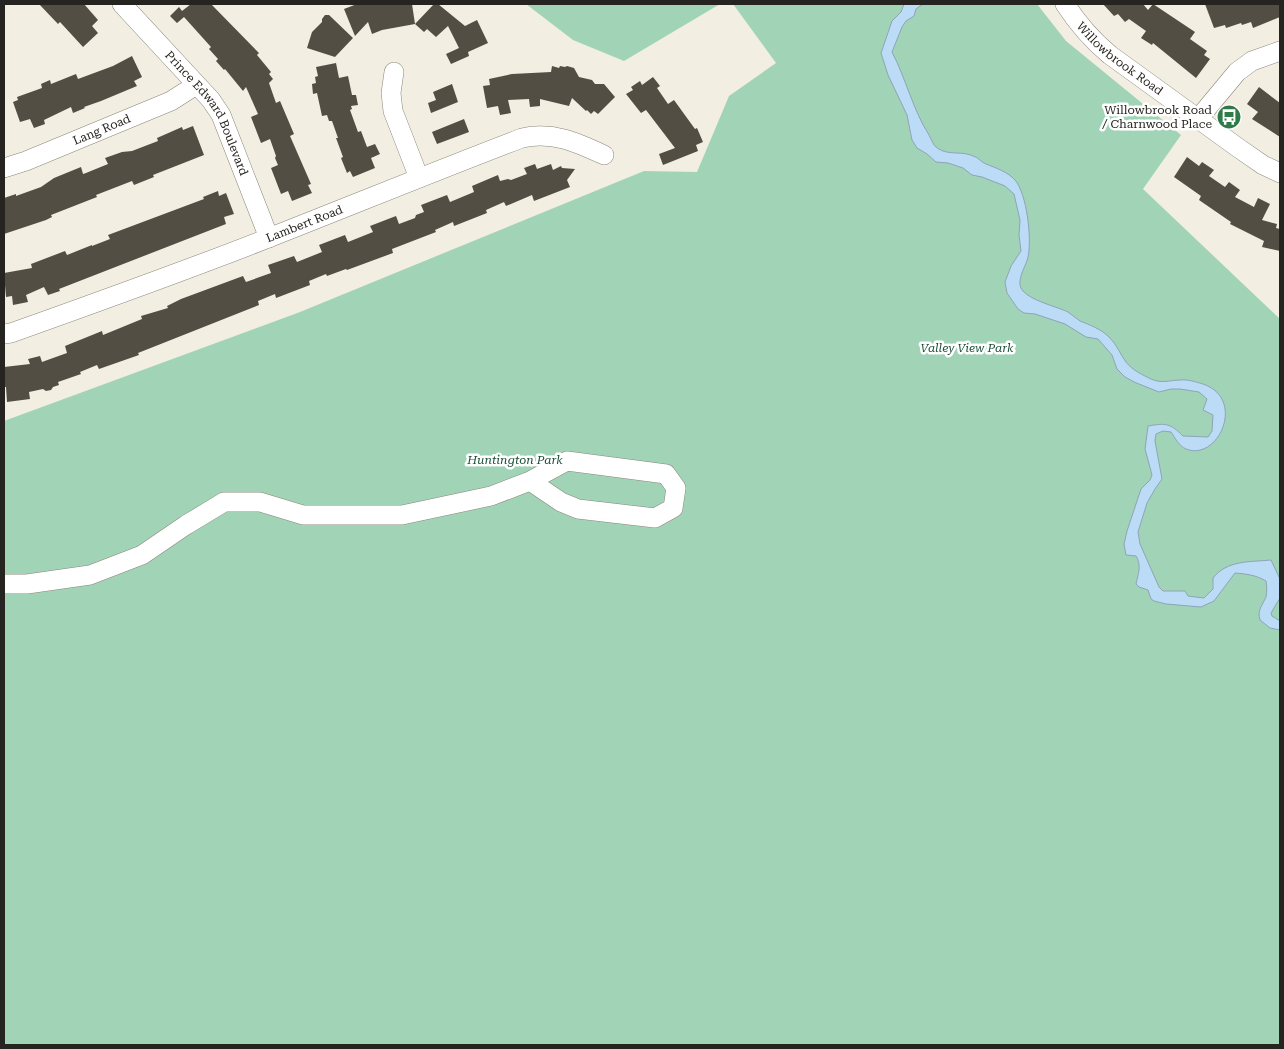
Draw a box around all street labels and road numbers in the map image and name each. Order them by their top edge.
street label: Willowbrook Road [1074,19,1166,98]
street label: Prince Edward Boulevard [162,48,251,178]
street label: Lang Road [71,111,133,148]
street label: Lambert Road [264,202,345,245]

